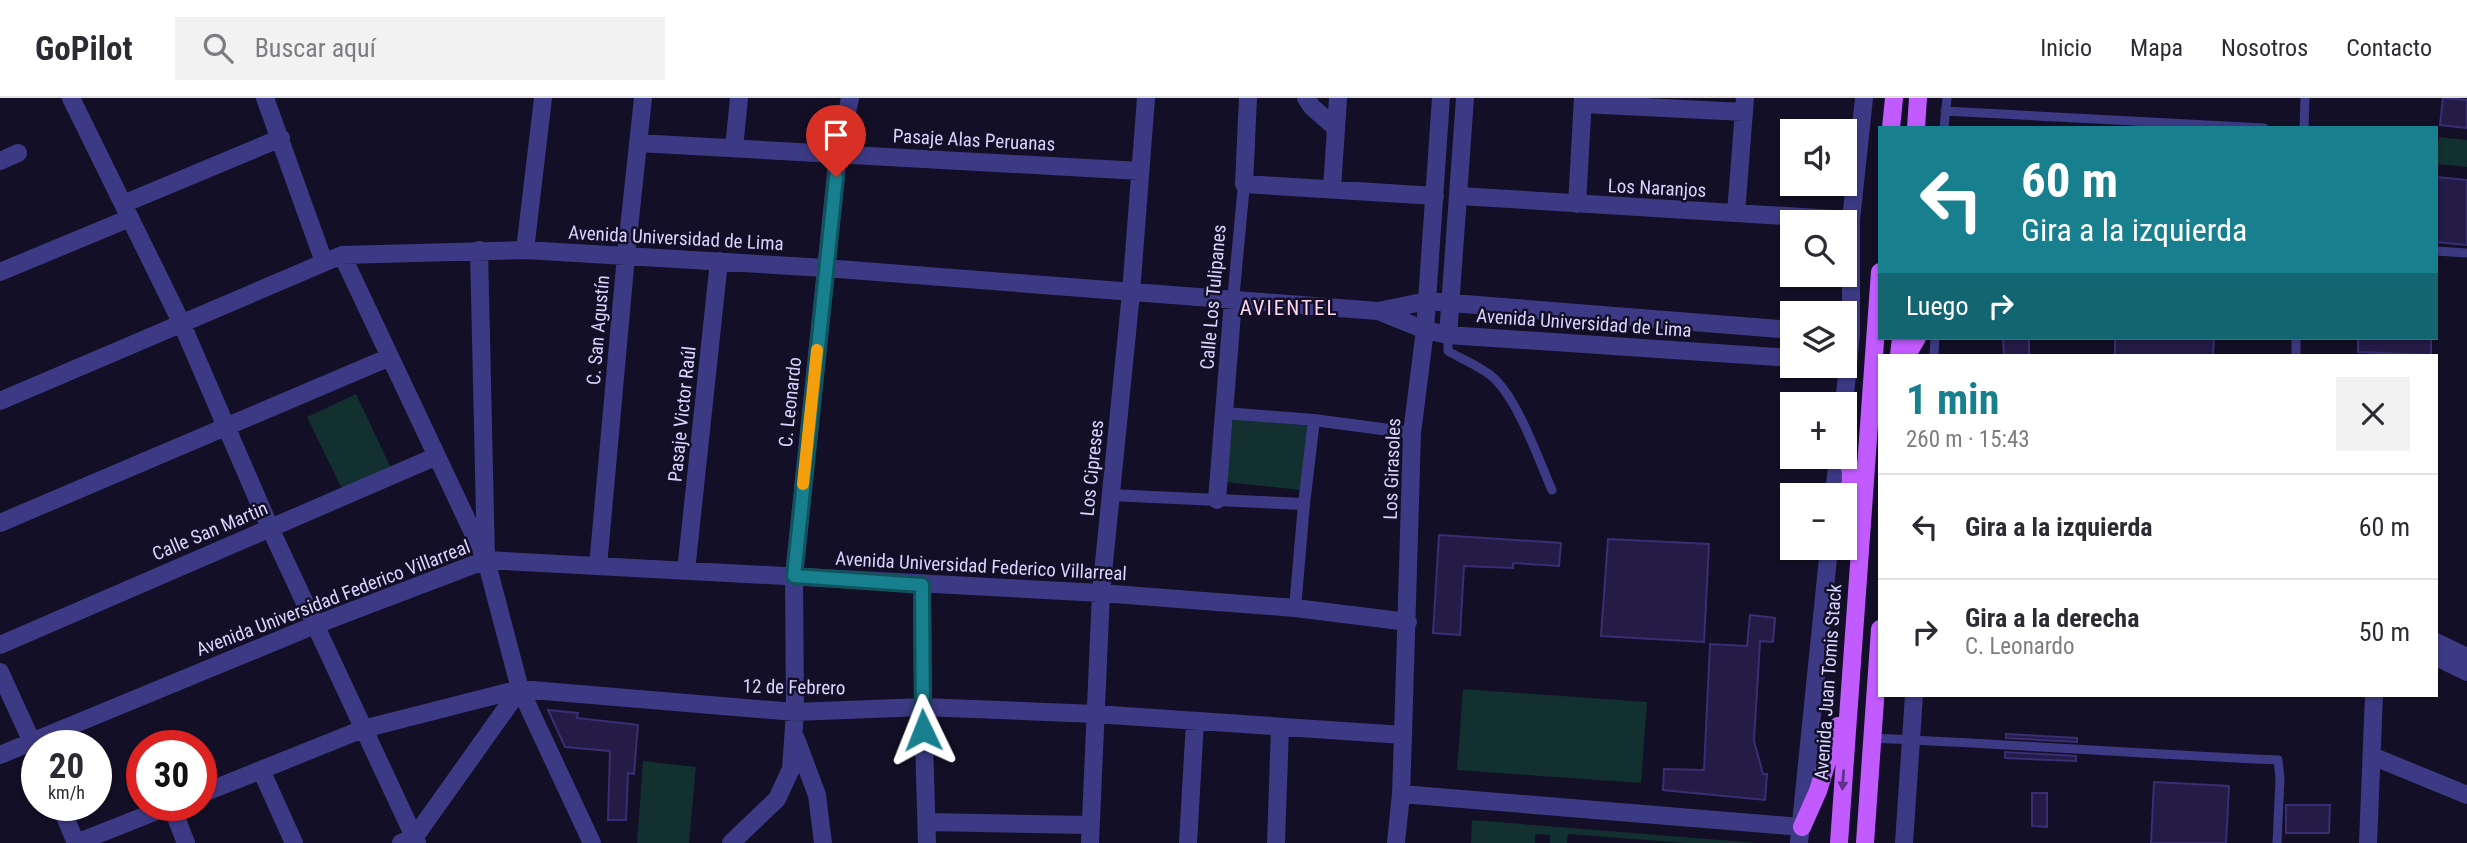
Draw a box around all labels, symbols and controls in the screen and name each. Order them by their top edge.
search box [175,17,665,80]
text: GoPilot [35,29,133,68]
icon: search [199,29,237,67]
text: Buscar aquí [255,33,376,63]
text: Inicio [2040,34,2092,62]
text: Mapa [2130,34,2183,62]
text: Nosotros [2221,34,2308,62]
text: Contacto [2346,34,2432,62]
pin [806,105,866,177]
icon: arrive [817,116,855,154]
map controls [1780,119,1857,560]
button: sound [1780,119,1857,196]
street label: Pasaje Alas Peruanas [892,124,1056,156]
text: 60 m [2021,152,2118,209]
icon: left [1906,154,1997,245]
street label: Los Naranjos [1607,174,1707,202]
button: search [1780,210,1857,287]
text: Gira a la izquierda [2021,211,2247,249]
street label: Avenida Universidad de Lima [568,221,784,255]
street label: Calle Los Tulipanes [1195,224,1231,370]
street label: C. San Agustín [582,274,614,386]
icon: right [1982,287,2020,325]
text: Luego [1906,291,1968,321]
district label: AVIENTEL [1240,296,1338,320]
button: layers [1780,301,1857,378]
street label: Avenida Universidad de Lima [1476,304,1692,342]
street label: Pasaje Victor Raúl [663,345,701,483]
street label: C. Leonardo [774,356,806,448]
text: 1 min [1906,375,1999,424]
button: close [2336,377,2410,451]
button: + [1780,392,1857,469]
street label: Los Girasoles [1379,418,1405,520]
street label: Los Cipreses [1076,419,1108,517]
text: 260 m · 15:43 [1906,426,2030,453]
button: − [1780,483,1857,560]
street label: Calle San Martin [149,496,271,566]
icon: left [1906,508,1944,546]
text: Gira a la izquierda [1965,512,2153,542]
text: 60 m [2359,512,2410,542]
street label: Avenida Universidad Federico Villarreal [193,535,473,661]
street label: Avenida Universidad Federico Villarreal [835,547,1127,585]
street label: Avenida Juan Tomis Stack [1810,583,1846,781]
text: Gira a la derecha [1965,603,2139,633]
icon: right [1906,613,1944,651]
text: 50 m [2359,617,2410,647]
text: C. Leonardo [1965,633,2075,660]
street label: 12 de Febrero [742,675,846,699]
position arrow [886,693,960,767]
speed limit sign: 30 [126,730,217,821]
text: 20 [49,746,84,787]
one-way arrow [1837,769,1848,791]
text: km/h [48,782,85,803]

